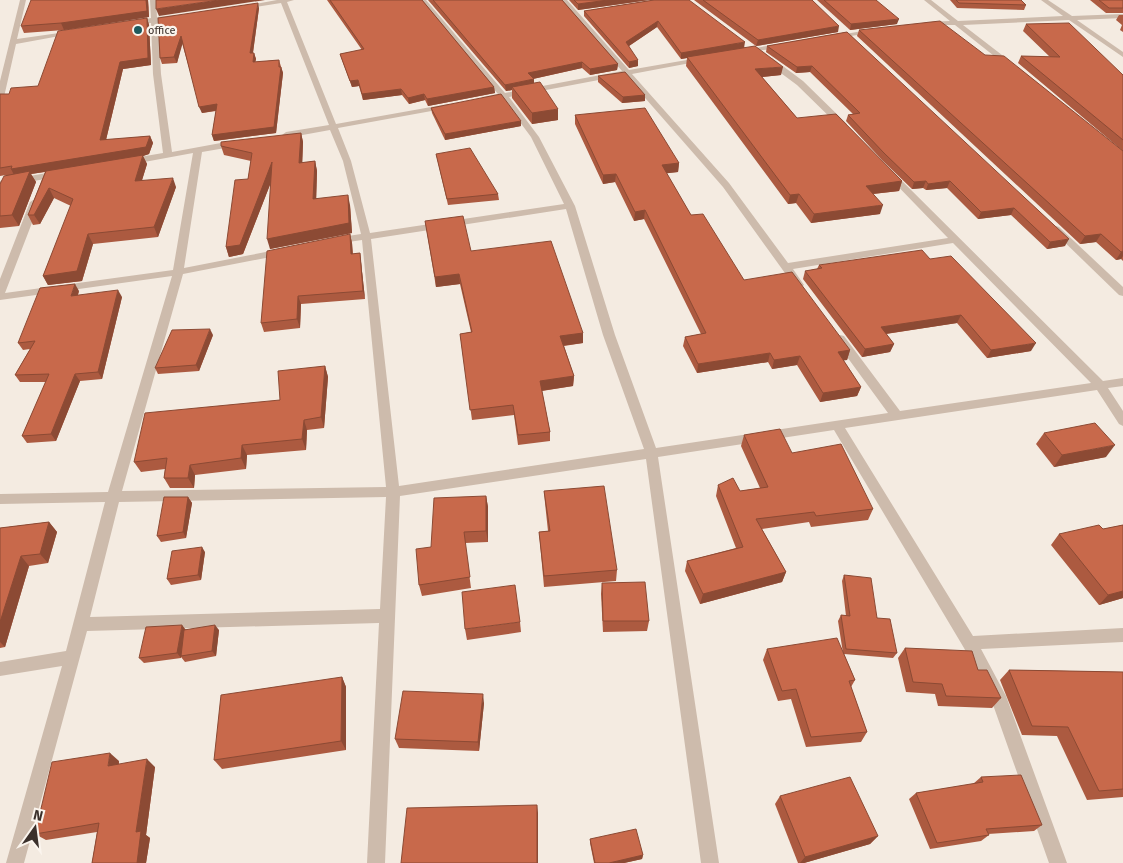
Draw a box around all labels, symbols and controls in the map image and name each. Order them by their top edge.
marker: office [132,24,144,36]
place label: office [148,24,175,37]
north arrow [10,803,60,853]
text: N [31,806,45,825]

